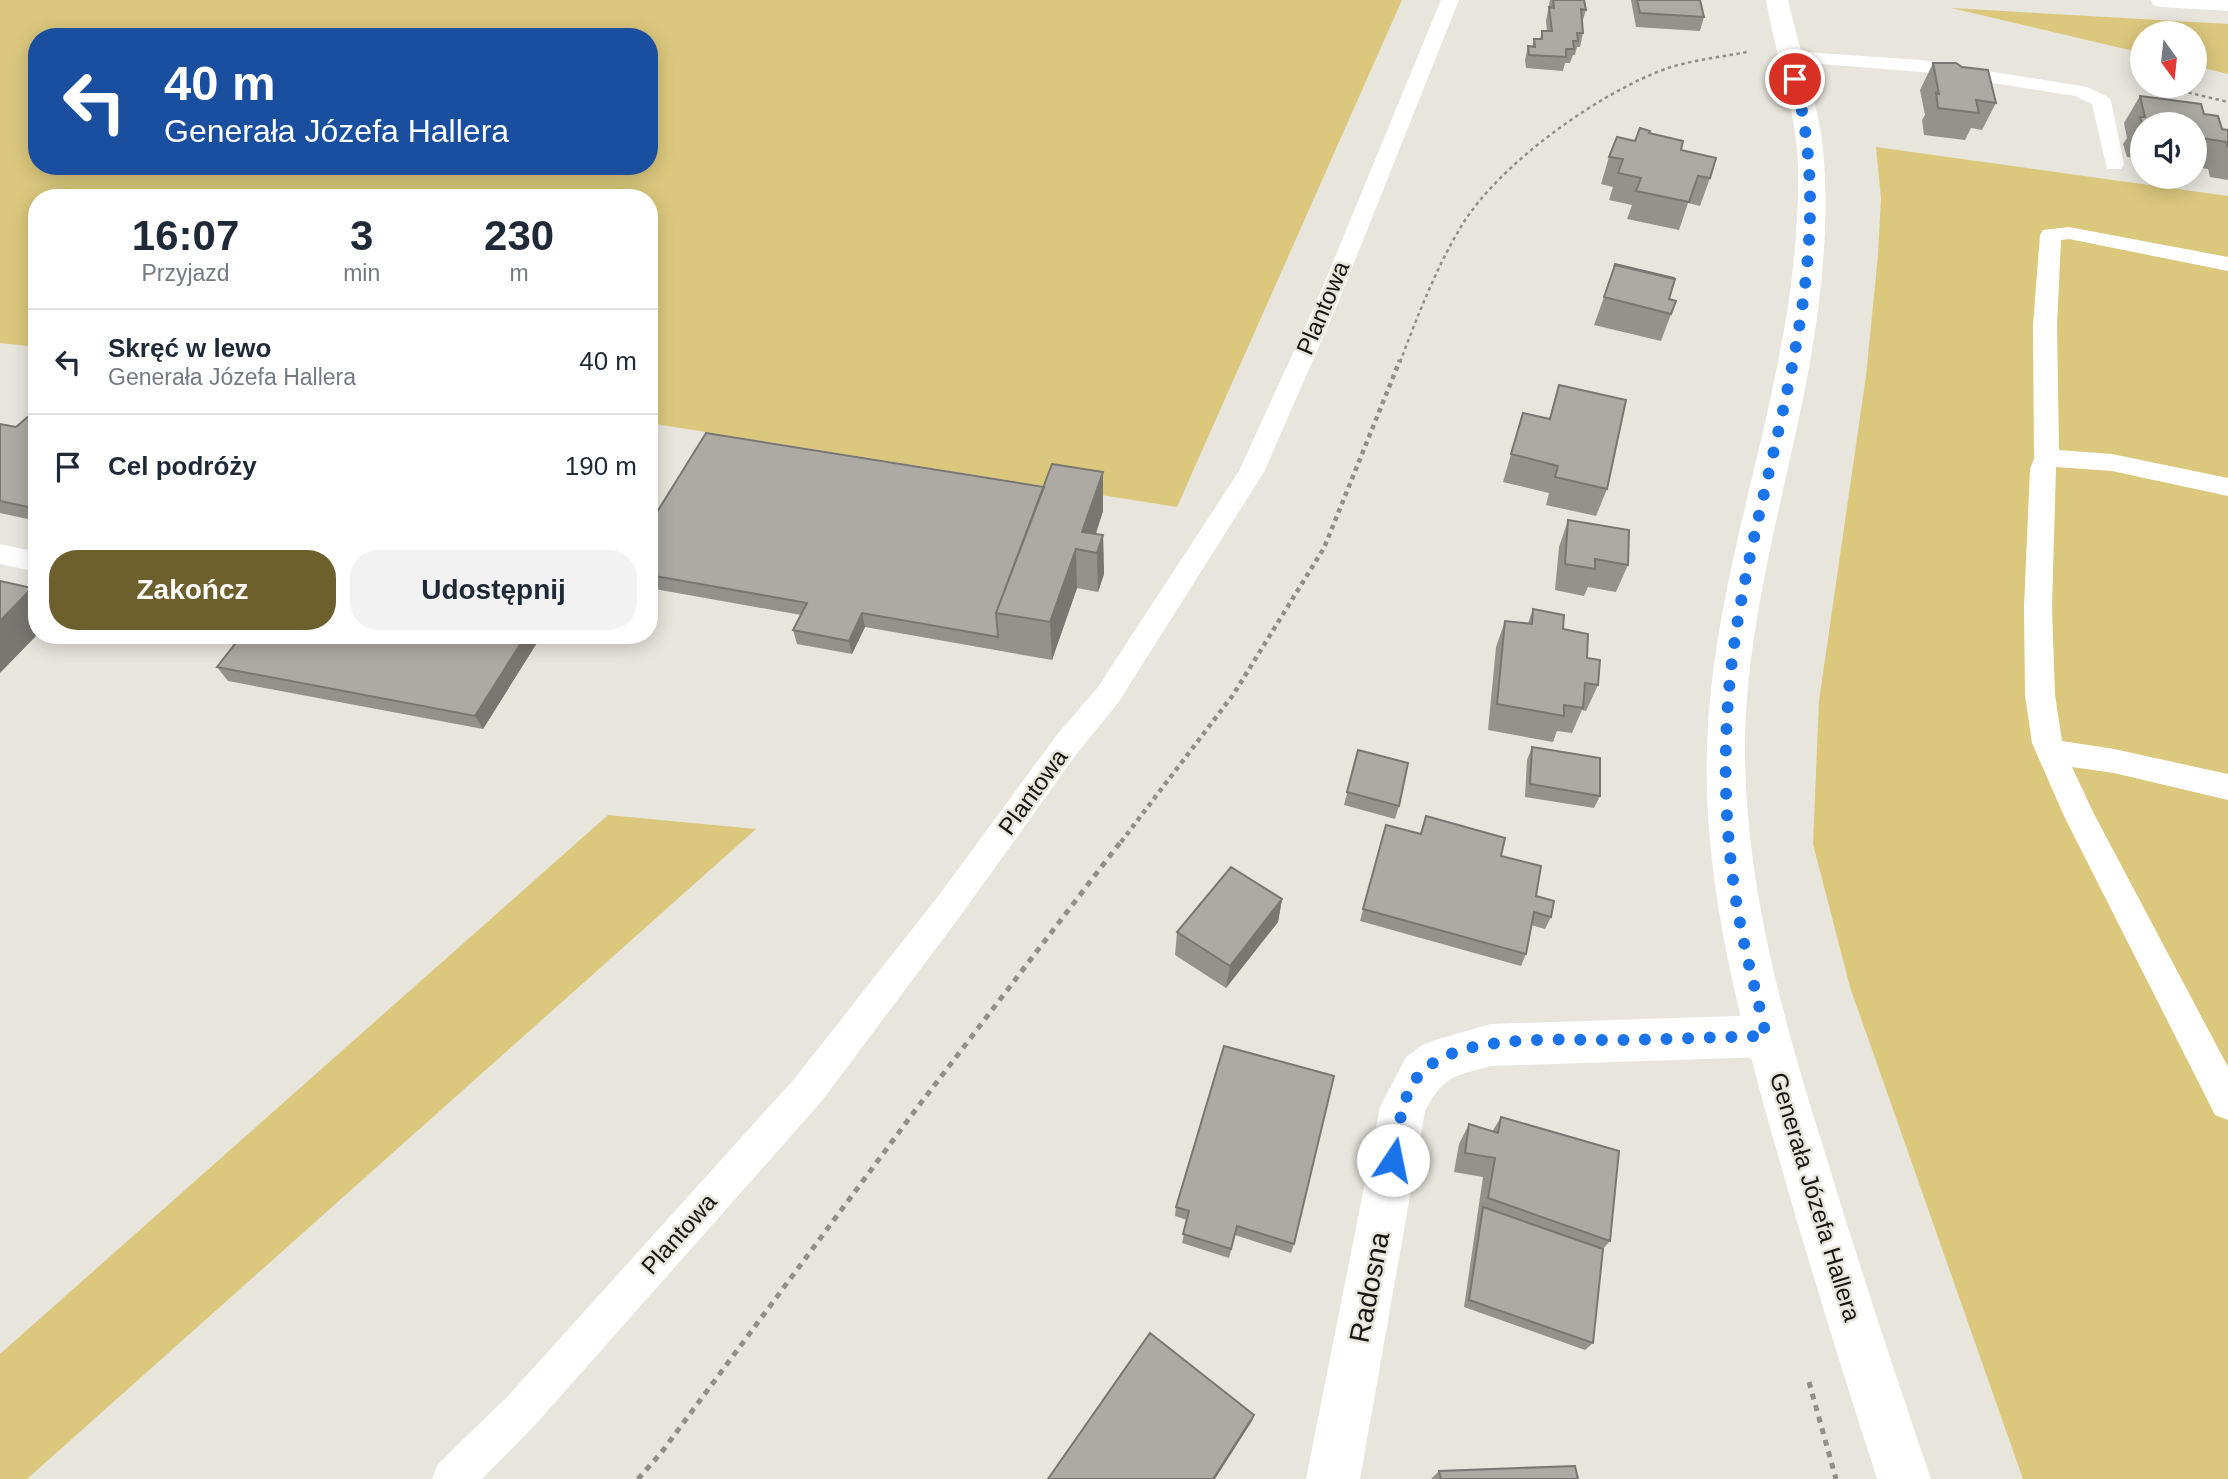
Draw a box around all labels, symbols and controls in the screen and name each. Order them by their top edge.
north arrow [2130,21,2207,98]
map controls [2130,21,2207,189]
pin [1765,49,1825,109]
icon: left [49,56,140,147]
text: 40 m [164,56,276,110]
icon: arrive [1776,60,1814,98]
button: sound [2130,112,2207,189]
text: Generała Józefa Hallera [164,113,509,149]
text: 16:07 [132,212,239,259]
text: 3 [350,212,373,259]
text: 230 [484,212,554,259]
street label: Plantowa [1291,256,1355,359]
text: Przyjazd [141,260,230,286]
text: min [343,260,380,286]
text: m [510,260,529,286]
text: Skręć w lewo [108,333,271,363]
icon: left [49,343,87,381]
text: 40 m [579,346,637,376]
text: Generała Józefa Hallera [108,364,356,390]
icon: arrive [49,448,87,486]
text: Cel podróży [108,451,257,481]
text: 190 m [565,451,637,481]
button: Zakończ [49,550,336,630]
button: Udostępnij [350,550,637,630]
street label: Plantowa [993,743,1073,840]
street label: Generała Józefa Hallera [1765,1069,1866,1325]
position arrow [1356,1123,1430,1197]
street label: Plantowa [636,1187,722,1279]
street label: Radosna [1344,1229,1395,1345]

